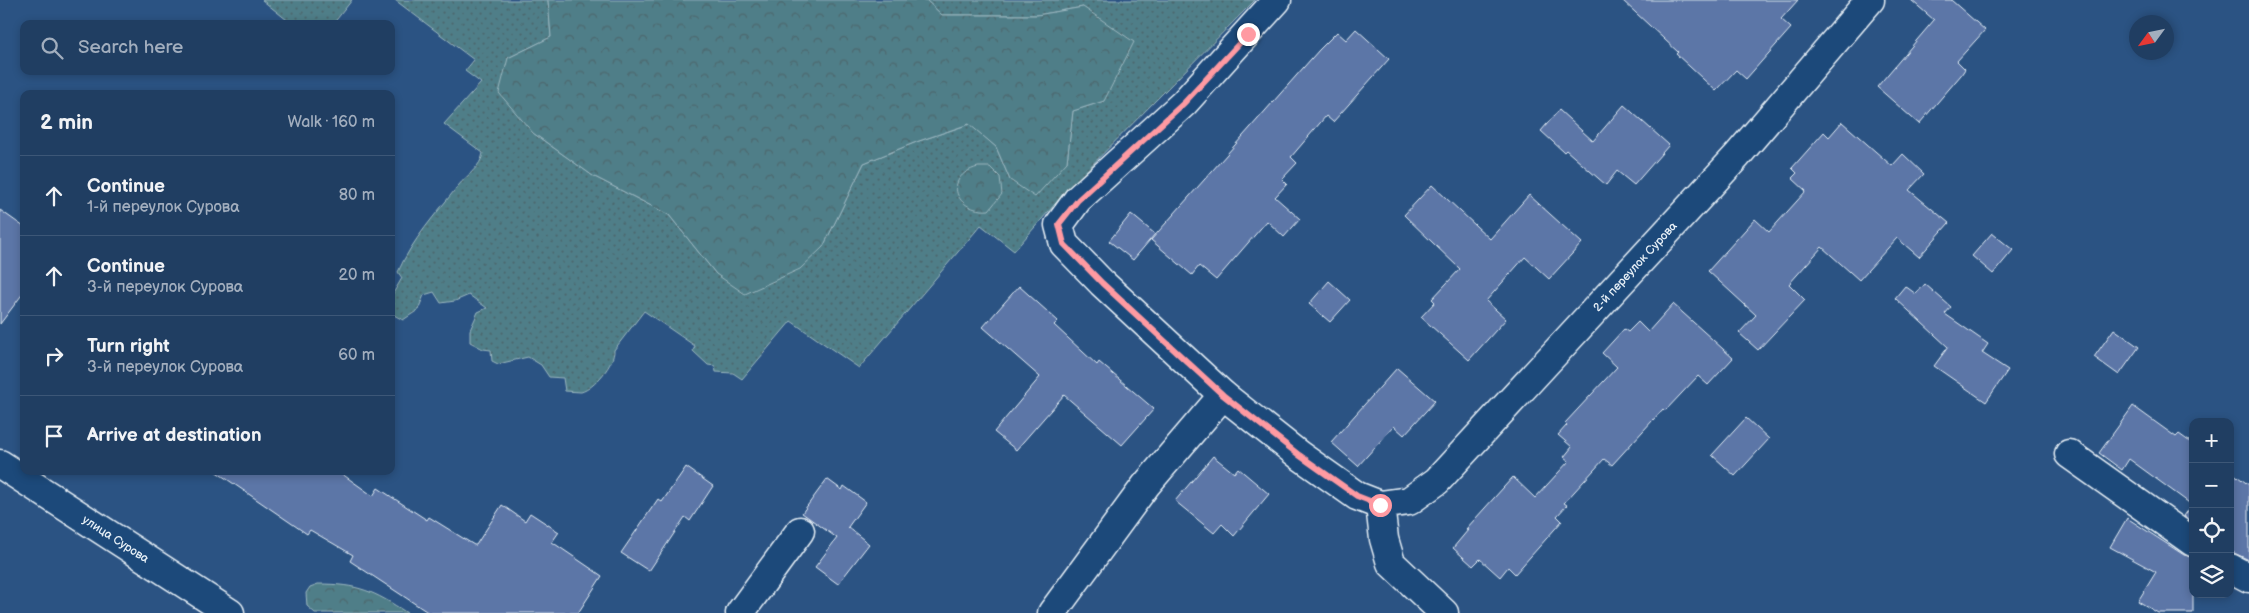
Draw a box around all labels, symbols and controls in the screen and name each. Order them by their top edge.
north arrow [2129,15,2174,60]
search box [20,20,395,75]
route end [1237,23,1260,46]
icon: search [38,34,66,62]
text: Search here [78,36,183,59]
text: 2 min [40,110,93,135]
text: Walk · 160 m [287,113,375,132]
text: Continue [87,175,165,198]
icon: ahead [40,182,68,210]
text: 80 m [339,186,375,205]
text: 1-й переулок Сурова [87,198,240,217]
street label: 2-й переулок Сурова [1590,219,1681,315]
text: Continue [87,255,165,278]
icon: ahead [40,262,68,290]
text: 20 m [339,266,375,285]
text: 3-й переулок Сурова [87,278,243,297]
text: Turn right [87,335,170,358]
icon: right [40,342,68,370]
text: 60 m [338,346,375,365]
text: 3-й переулок Сурова [87,358,243,377]
map controls [2189,418,2234,598]
button: + [2189,418,2234,463]
icon: arrive [40,422,68,450]
text: Arrive at destination [87,424,262,447]
button: − [2189,463,2234,508]
route start [1369,494,1392,517]
button: locate [2189,508,2234,553]
street label: улица Сурова [79,512,152,567]
button: layers [2189,553,2234,598]

